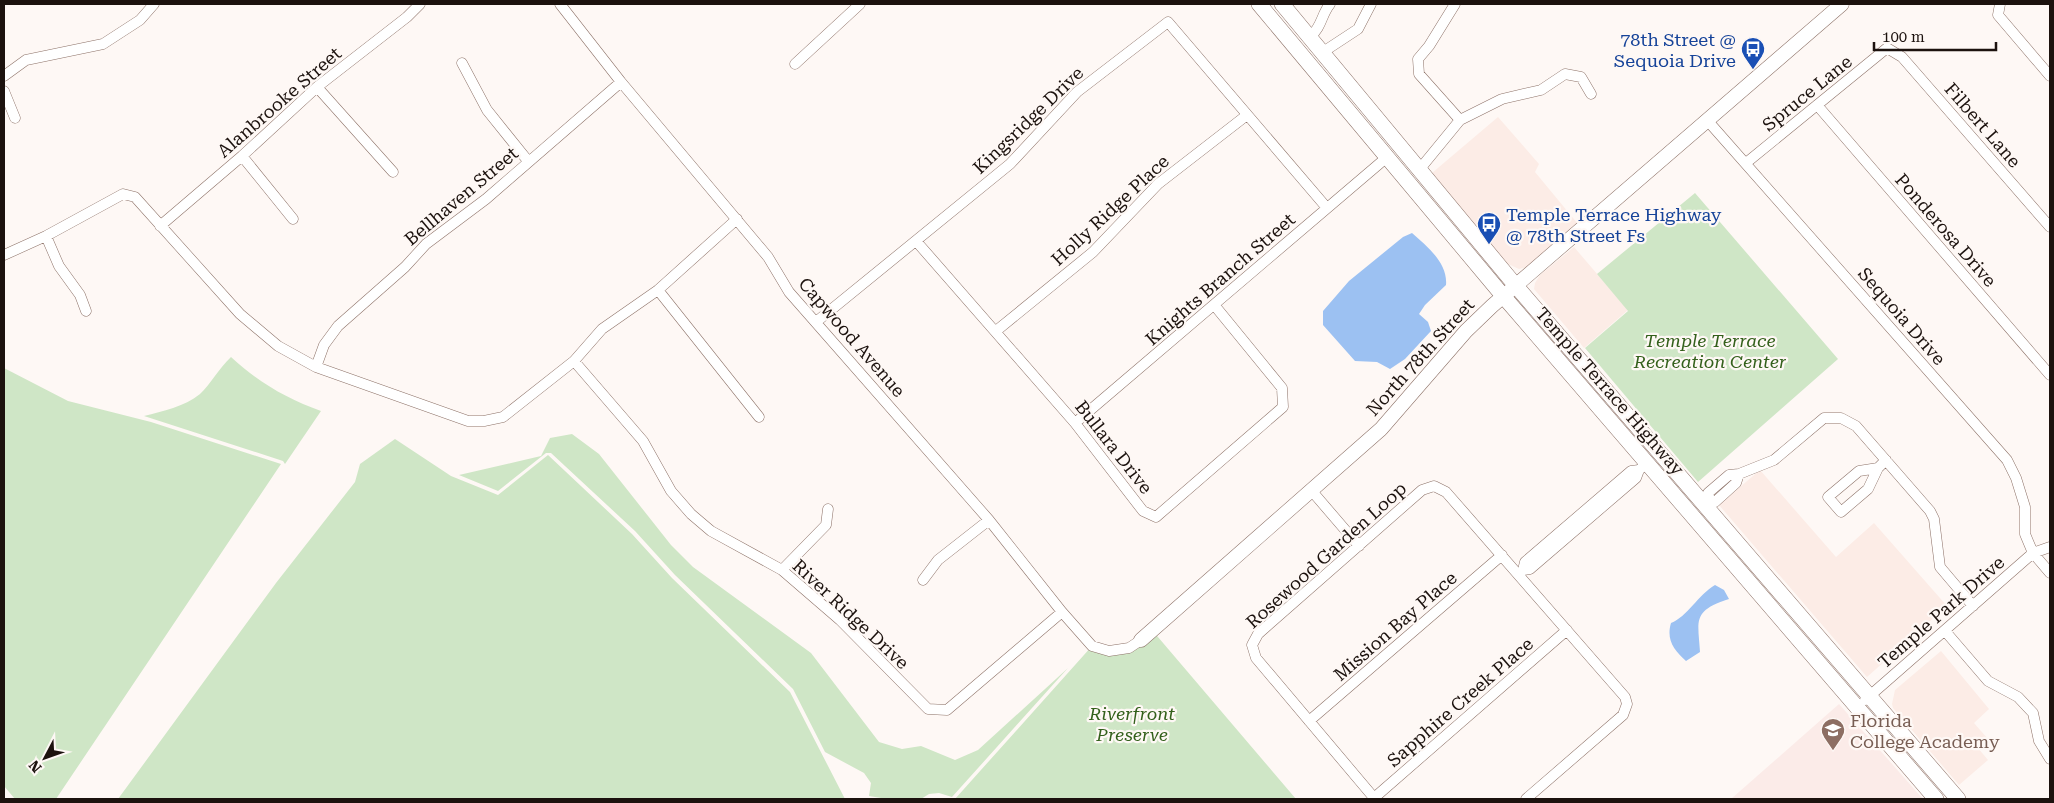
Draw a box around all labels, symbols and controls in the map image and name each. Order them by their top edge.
scale bar [1874,20,1996,52]
text: 100 m [1882,28,1925,46]
place label: 78th Street @ Sequoia Drive [1614,29,1736,71]
bus stop icon: 78th Street @ Sequoia Drive [1740,36,1766,70]
street label: Alanbrooke Street [213,42,345,162]
street label: Spruce Lane [1758,51,1856,135]
street label: Kingsridge Drive [969,62,1088,178]
street label: Filbert Lane [1941,78,2025,172]
street label: Bellhaven Street [400,142,522,250]
street label: Holly Ridge Place [1047,150,1173,270]
street label: Ponderosa Drive [1891,169,2001,291]
place label: Temple Terrace Highway @ 78th Street Fs [1506,204,1722,246]
street label: Knights Branch Street [1141,208,1299,349]
bus stop icon: Temple Terrace Highway @ 78th Street Fs [1476,211,1502,245]
street label: Sequoia Drive [1854,263,1950,369]
street label: Capwood Avenue [794,273,910,401]
street label: North 78th Street [1362,294,1478,420]
street label: Temple Terrace Highway [1531,303,1689,479]
park label: Temple Terrace Recreation Center [1633,330,1787,372]
street label: Bullara Drive [1071,396,1157,498]
street label: Rosewood Garden Loop [1242,478,1410,632]
street label: Temple Park Drive [1874,551,2008,672]
street label: River Ridge Drive [789,555,914,673]
street label: Mission Bay Place [1329,567,1461,685]
street label: Sapphire Creek Place [1383,633,1537,771]
park label: Riverfront Preserve [1088,703,1175,745]
place label: Florida College Academy [1850,710,2000,752]
school or university icon: Florida College Academy [1820,717,1846,751]
north arrow [20,733,70,783]
text: N [25,757,45,776]

